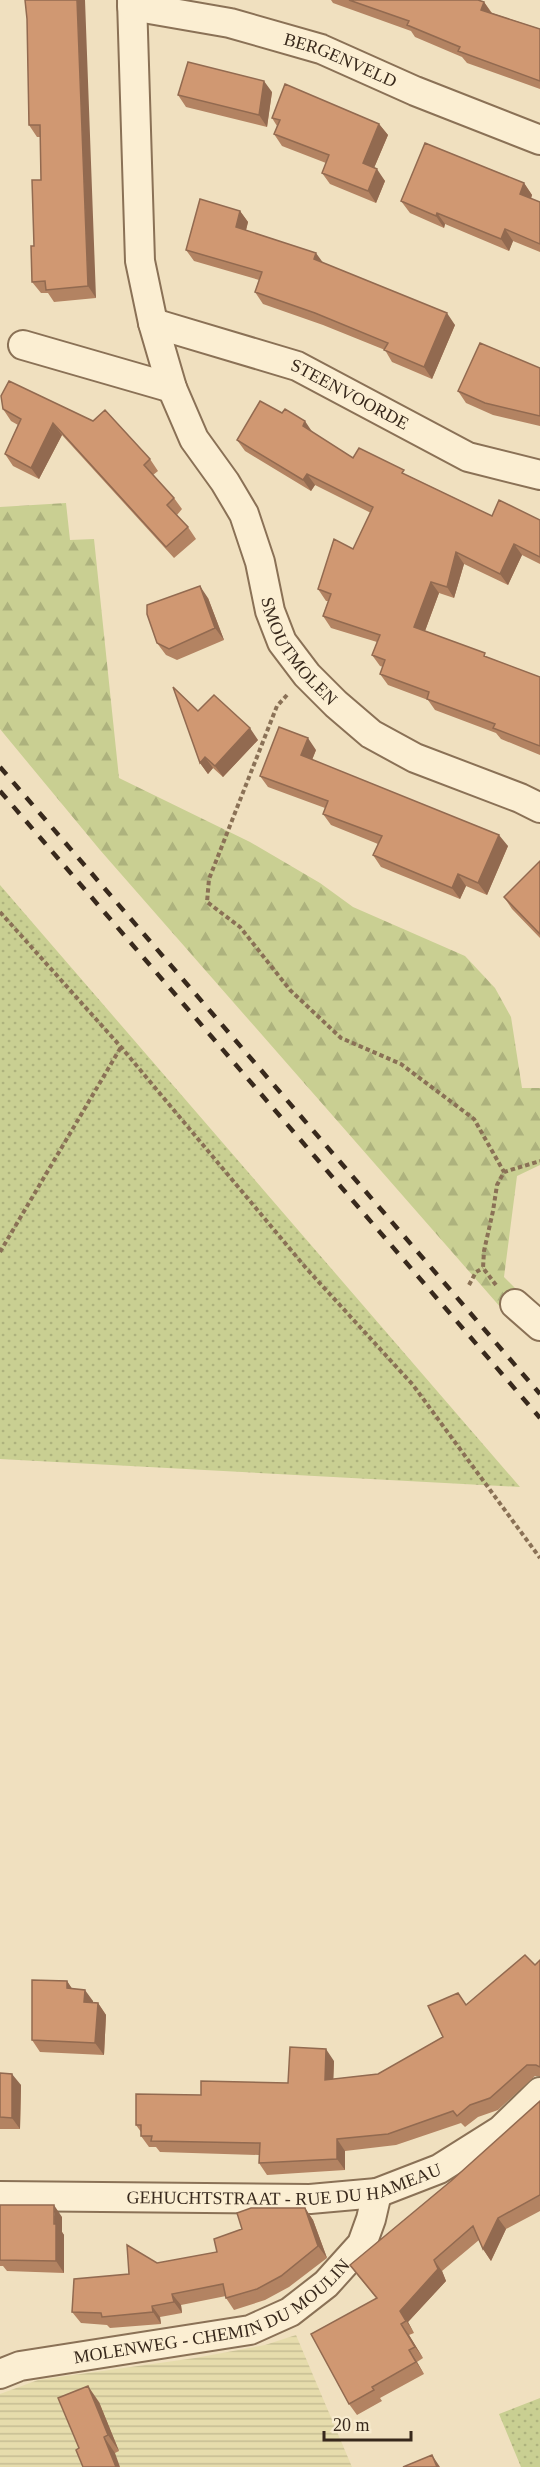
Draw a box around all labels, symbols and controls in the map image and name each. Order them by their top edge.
street label: BERGENVELD [282,29,400,92]
street label: STEENVOORDE [289,355,412,434]
street label: SMOUTMOLEN [257,595,341,709]
street label: GEHUCHTSTRAAT - RUE DU HAMEAU [127,2159,444,2209]
street label: MOLENWEG - CHEMIN DU MOULIN [72,2255,354,2367]
scale bar [324,2404,411,2442]
text: 20 m [333,2415,370,2435]

